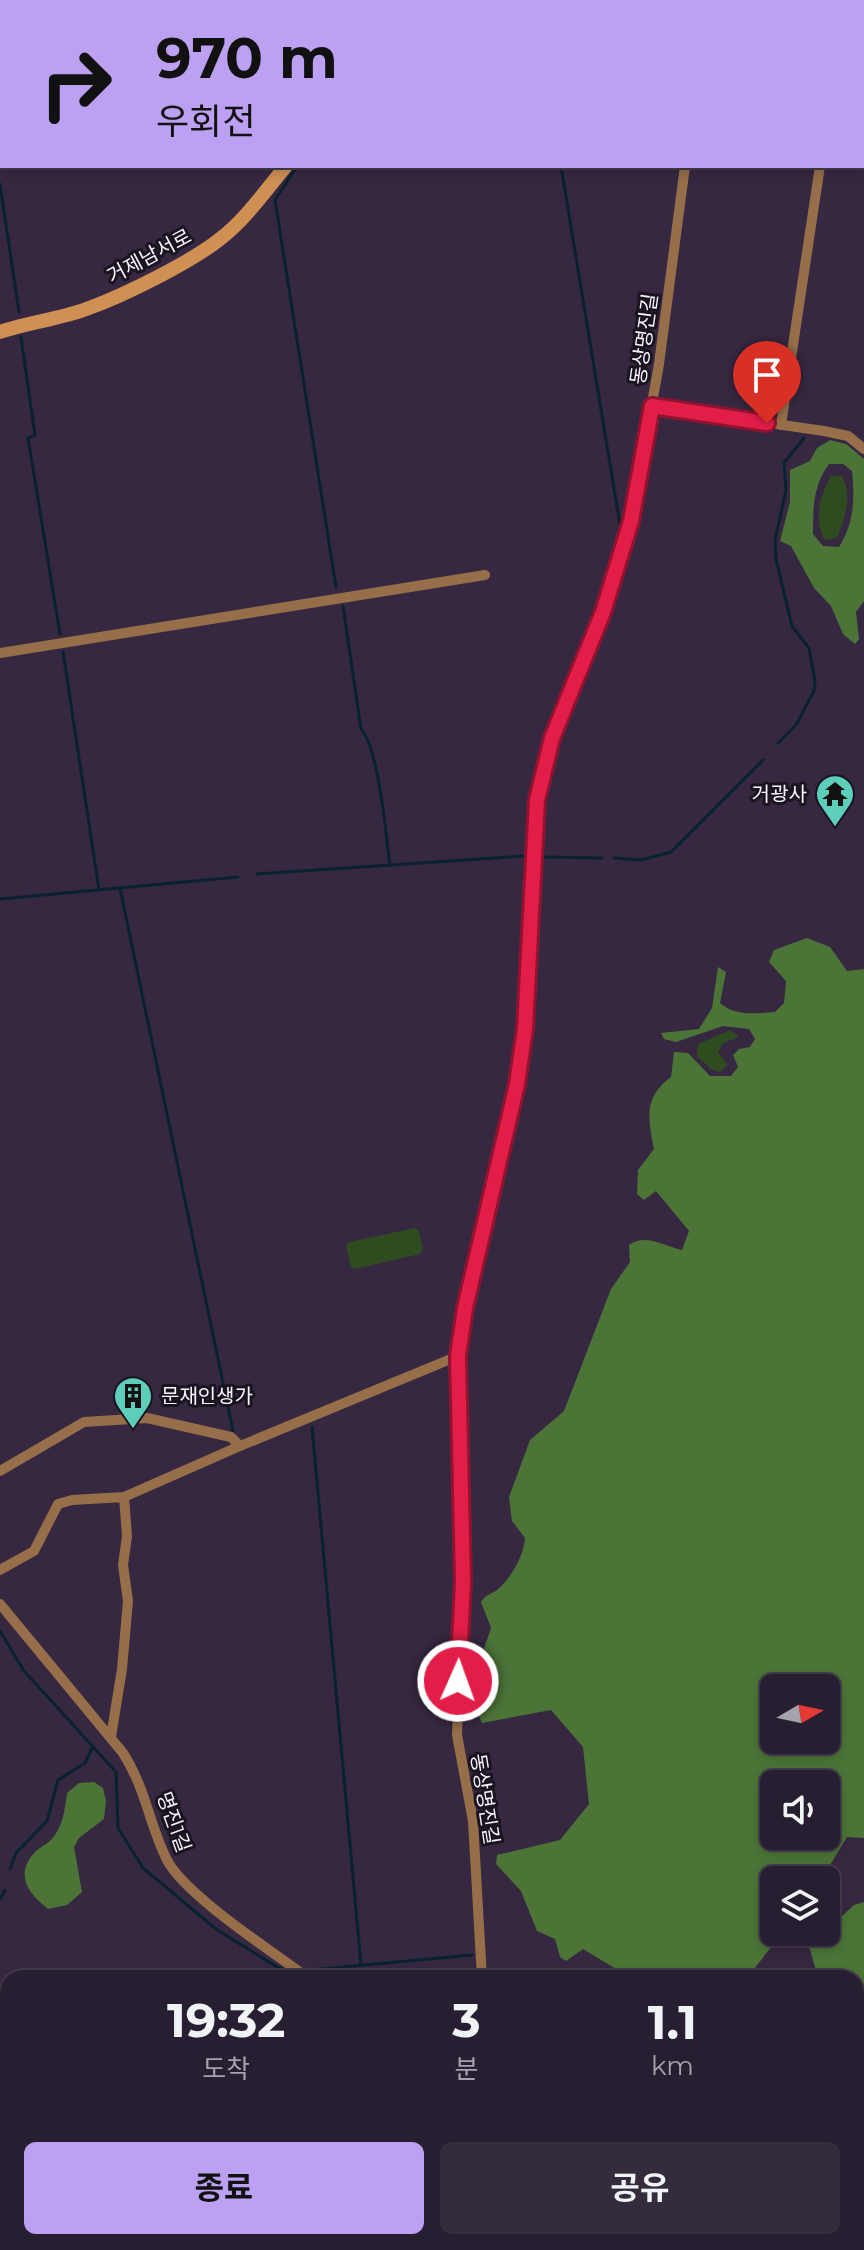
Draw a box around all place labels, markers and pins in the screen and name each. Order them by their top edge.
pin [733,341,801,423]
temple icon: 거광사 [814,773,856,828]
place label: 거광사 [752,782,807,806]
building icon: 문재인생가 [112,1375,154,1430]
place label: 문재인생가 [161,1384,253,1408]

